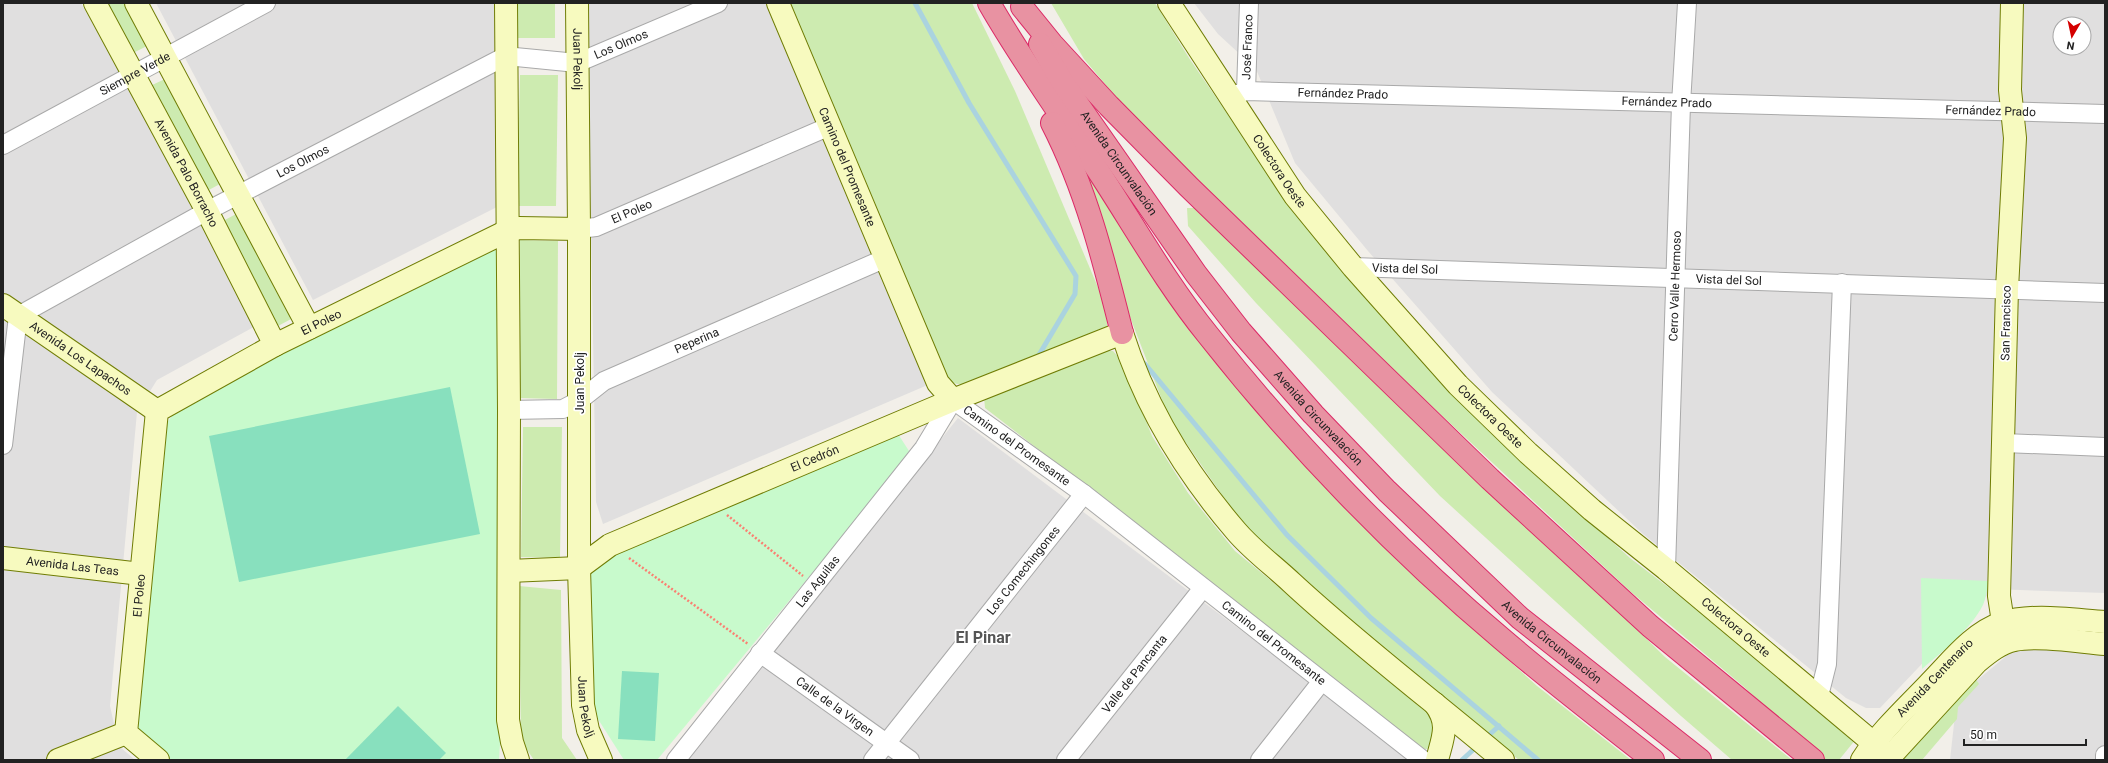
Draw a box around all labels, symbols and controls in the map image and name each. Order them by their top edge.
street label: José Franco [1239,14,1256,80]
north arrow [2052,16,2092,56]
street label: Los Olmos [592,27,650,62]
street label: Juan Pekolj [570,28,585,90]
text: N [2065,38,2075,52]
street label: Siempre Verde [97,49,173,98]
street label: Fernández Prado [1297,85,1388,102]
street label: Fernández Prado [1621,94,1712,110]
street label: Fernández Prado [1945,103,2036,119]
street label: Camino del Promesante [816,105,878,229]
street label: Avenida Circunvalación [1078,108,1160,218]
street label: Avenida Palo Borracho [152,116,221,230]
street label: Colectora Oeste [1250,132,1309,211]
street label: Los Olmos [274,142,331,181]
street label: El Poleo [609,197,654,227]
street label: Cerro Valle Hermoso [1666,230,1684,342]
street label: Vista del Sol [1372,261,1438,277]
street label: Vista del Sol [1695,272,1762,288]
street label: San Francisco [1998,285,2014,361]
street label: El Poleo [299,306,344,338]
street label: Avenida Los Lapachos [27,318,134,398]
street label: Peperina [672,325,721,356]
street label: Juan Pekolj [573,352,587,414]
street label: Avenida Circunvalación [1271,368,1366,468]
street label: Colectora Oeste [1455,381,1526,451]
street label: Camino del Promesante [960,403,1073,489]
street label: El Cedrón [789,442,841,475]
street label: Los Comechingones [984,523,1063,618]
street label: Las Aguilas [793,553,843,610]
street label: Avenida Las Teas [25,554,120,578]
street label: El Poleo [130,573,148,618]
street label: Colectora Oeste [1698,595,1773,660]
street label: Camino del Promesante [1219,598,1328,688]
street label: Avenida Circunvalación [1499,598,1604,687]
district label: El Pinar [955,628,1011,647]
street label: Valle de Pancanta [1099,632,1170,716]
street label: Avenida Centenario [1894,636,1976,720]
street label: Calle de la Virgen [793,674,877,739]
street label: Juan Pekolj [575,676,597,740]
scale bar [1964,721,2086,747]
text: 50 m [1970,728,1997,742]

